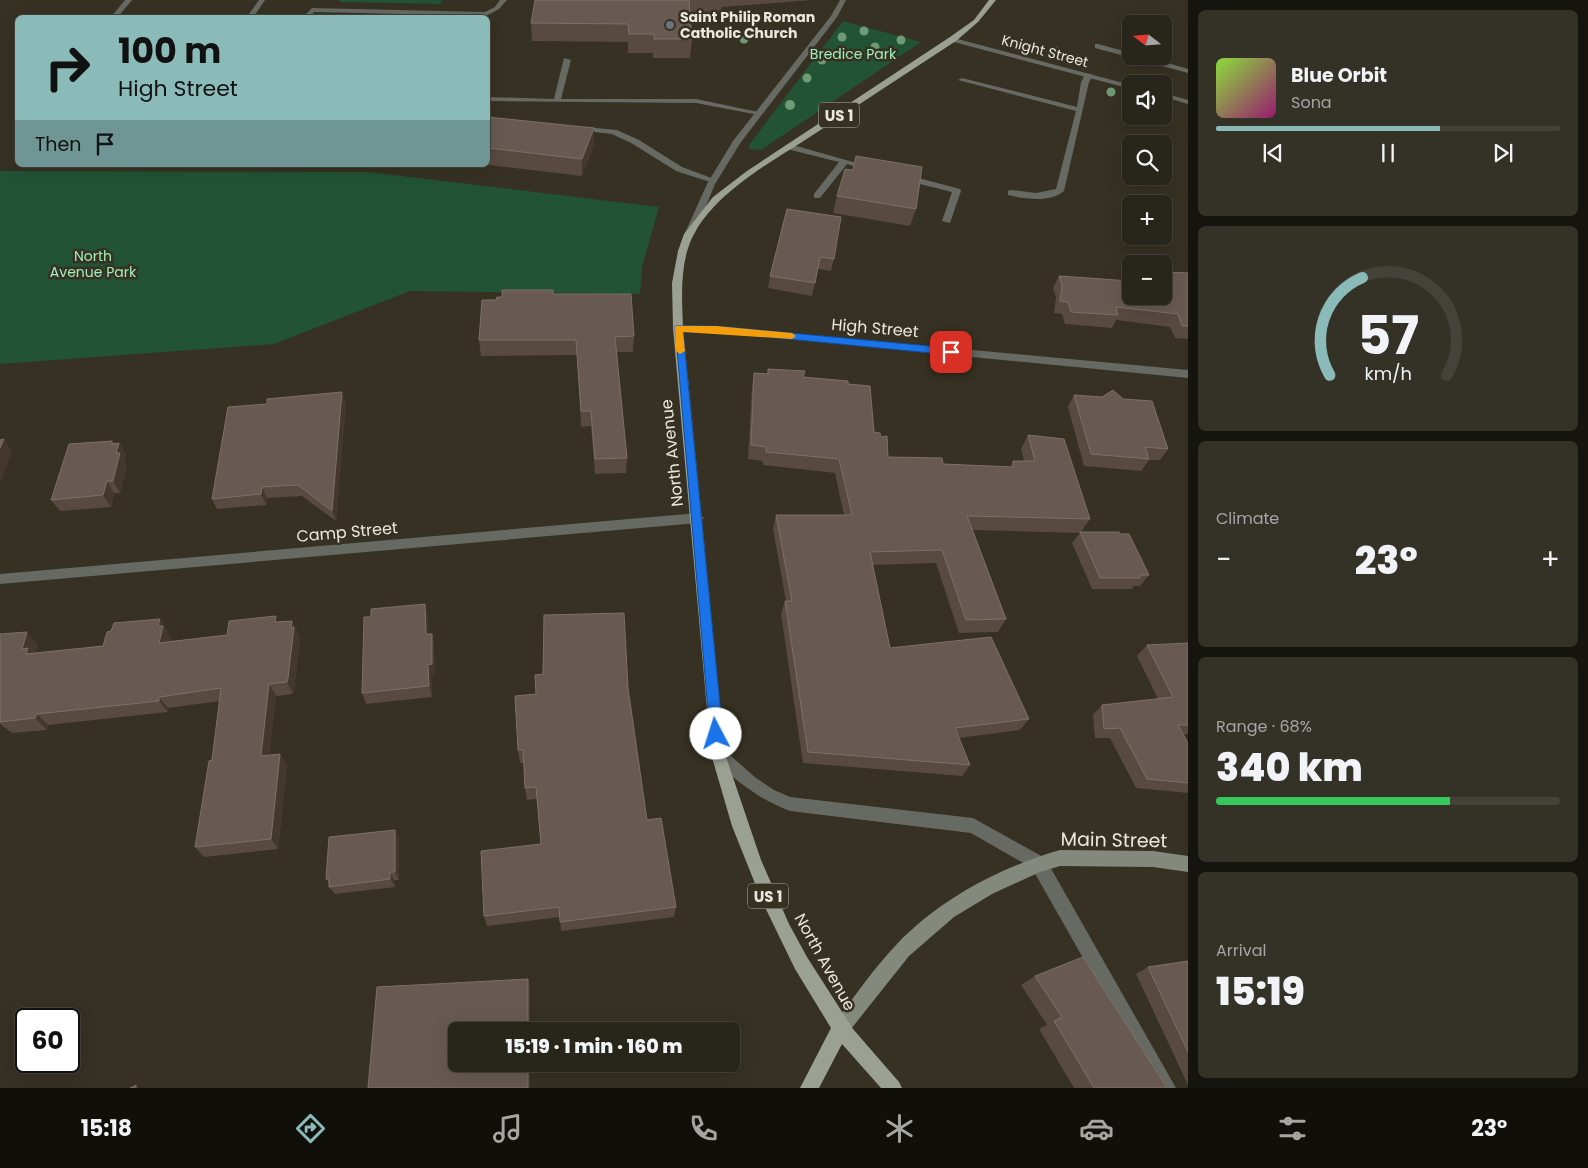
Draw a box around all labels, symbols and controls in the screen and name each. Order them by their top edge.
place label: Saint Philip Roman Catholic Church [680,7,815,43]
north arrow [1122,15,1172,65]
map controls [1122,15,1172,305]
marker: Saint Philip Roman Catholic Church [664,19,676,31]
text: 100 m [118,26,221,75]
street label: Knight Street [999,30,1091,72]
icon: right [35,35,100,100]
park label: Bredice Park [810,44,897,64]
text: Blue Orbit [1291,62,1387,89]
text: High Street [118,73,238,104]
button: sound [1122,75,1172,125]
text: Sona [1291,91,1332,114]
road number: US 1 [819,102,859,128]
icon: arrive [91,130,119,158]
text: Then [35,131,81,158]
button: search [1122,135,1172,185]
icon: previous [1259,139,1287,167]
icon: pause [1374,139,1402,167]
icon: next [1489,139,1517,167]
button: + [1122,195,1172,245]
park label: North Avenue Park [50,246,137,282]
button: − [1122,255,1172,305]
text: 57 [1357,299,1419,372]
street label: High Street [831,313,920,343]
pin [930,331,972,373]
icon: arrive [937,338,965,366]
text: km/h [1364,361,1412,386]
street label: North Avenue [655,398,689,508]
text: Climate [1216,507,1279,530]
street label: Camp Street [295,516,399,548]
text: 23° [1355,534,1418,587]
text: − [1216,540,1231,579]
text: + [1541,540,1560,579]
position arrow [689,707,741,759]
text: Range · 68% [1216,715,1312,738]
text: 340 km [1216,741,1363,794]
street label: Main Street [1060,826,1168,854]
road number: US 1 [748,884,788,908]
street label: North Avenue [789,909,861,1015]
text: Arrival [1216,939,1266,962]
text: 15:19 [1216,965,1305,1018]
speed limit sign: 60 [15,1008,80,1073]
text: 15:19 · 1 min · 160 m [505,1033,683,1060]
icon: directions [293,1111,328,1146]
icon: music [490,1111,525,1146]
icon: phone [686,1111,721,1146]
icon: climate [882,1111,917,1146]
icon: car [1079,1111,1114,1146]
icon: filters [1275,1111,1310,1146]
text: 15:18 [81,1113,132,1144]
text: 23° [1471,1113,1507,1144]

